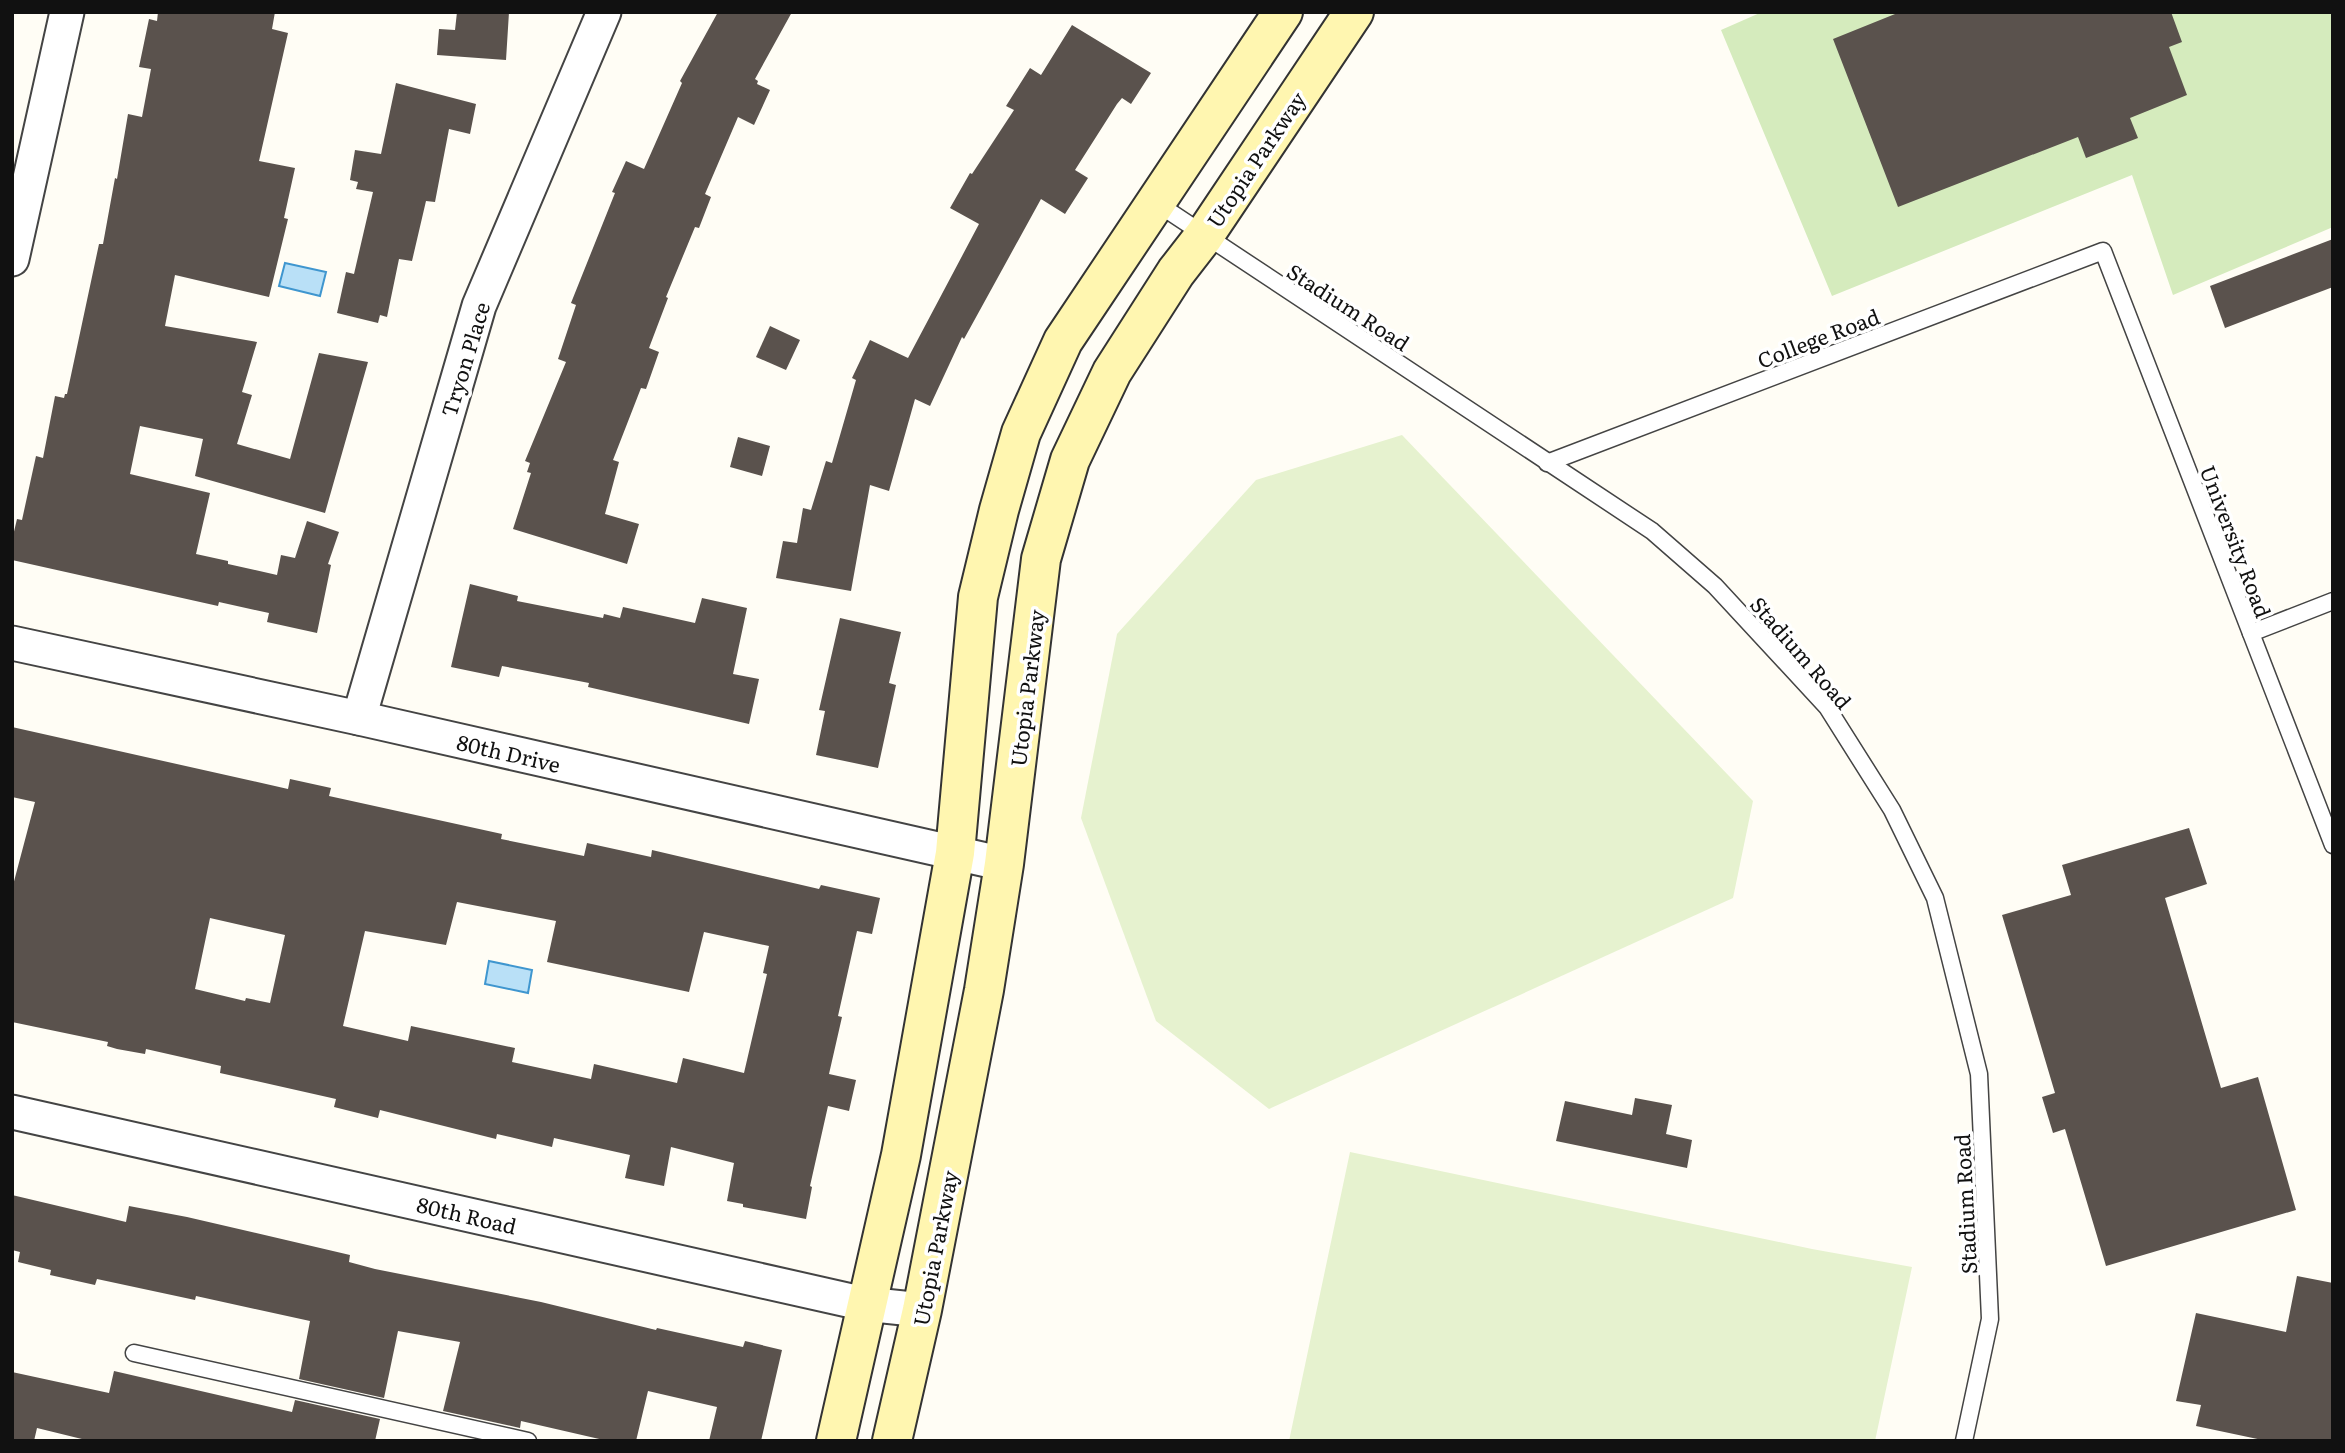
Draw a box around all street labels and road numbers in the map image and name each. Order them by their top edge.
street label: Utopia Parkway [1198,84,1313,233]
street label: Stadium Road [1282,255,1416,357]
street label: Tryon Place [432,298,496,420]
street label: College Road [1752,299,1884,375]
street label: University Road [2194,460,2280,622]
street label: Stadium Road [1744,589,1860,715]
street label: Utopia Parkway [1001,607,1051,768]
street label: 80th Drive [454,725,564,779]
street label: Stadium Road [1945,1133,1983,1275]
street label: Utopia Parkway [904,1167,964,1328]
street label: 80th Road [414,1188,520,1241]

